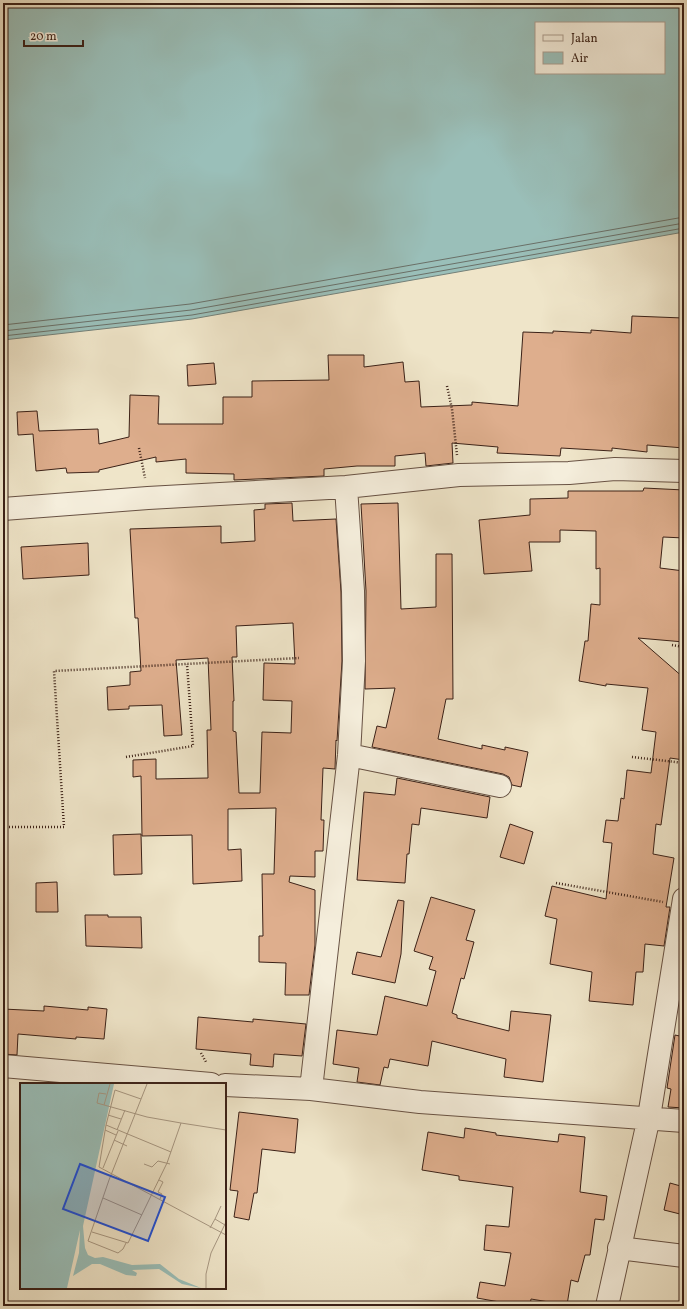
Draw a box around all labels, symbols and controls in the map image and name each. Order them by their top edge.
scale bar [24,22,83,48]
legend [535,22,665,74]
text: 20 m [30,29,57,45]
text: Jalan [571,31,598,47]
text: Air [571,51,588,67]
inset map [20,1083,226,1289]

